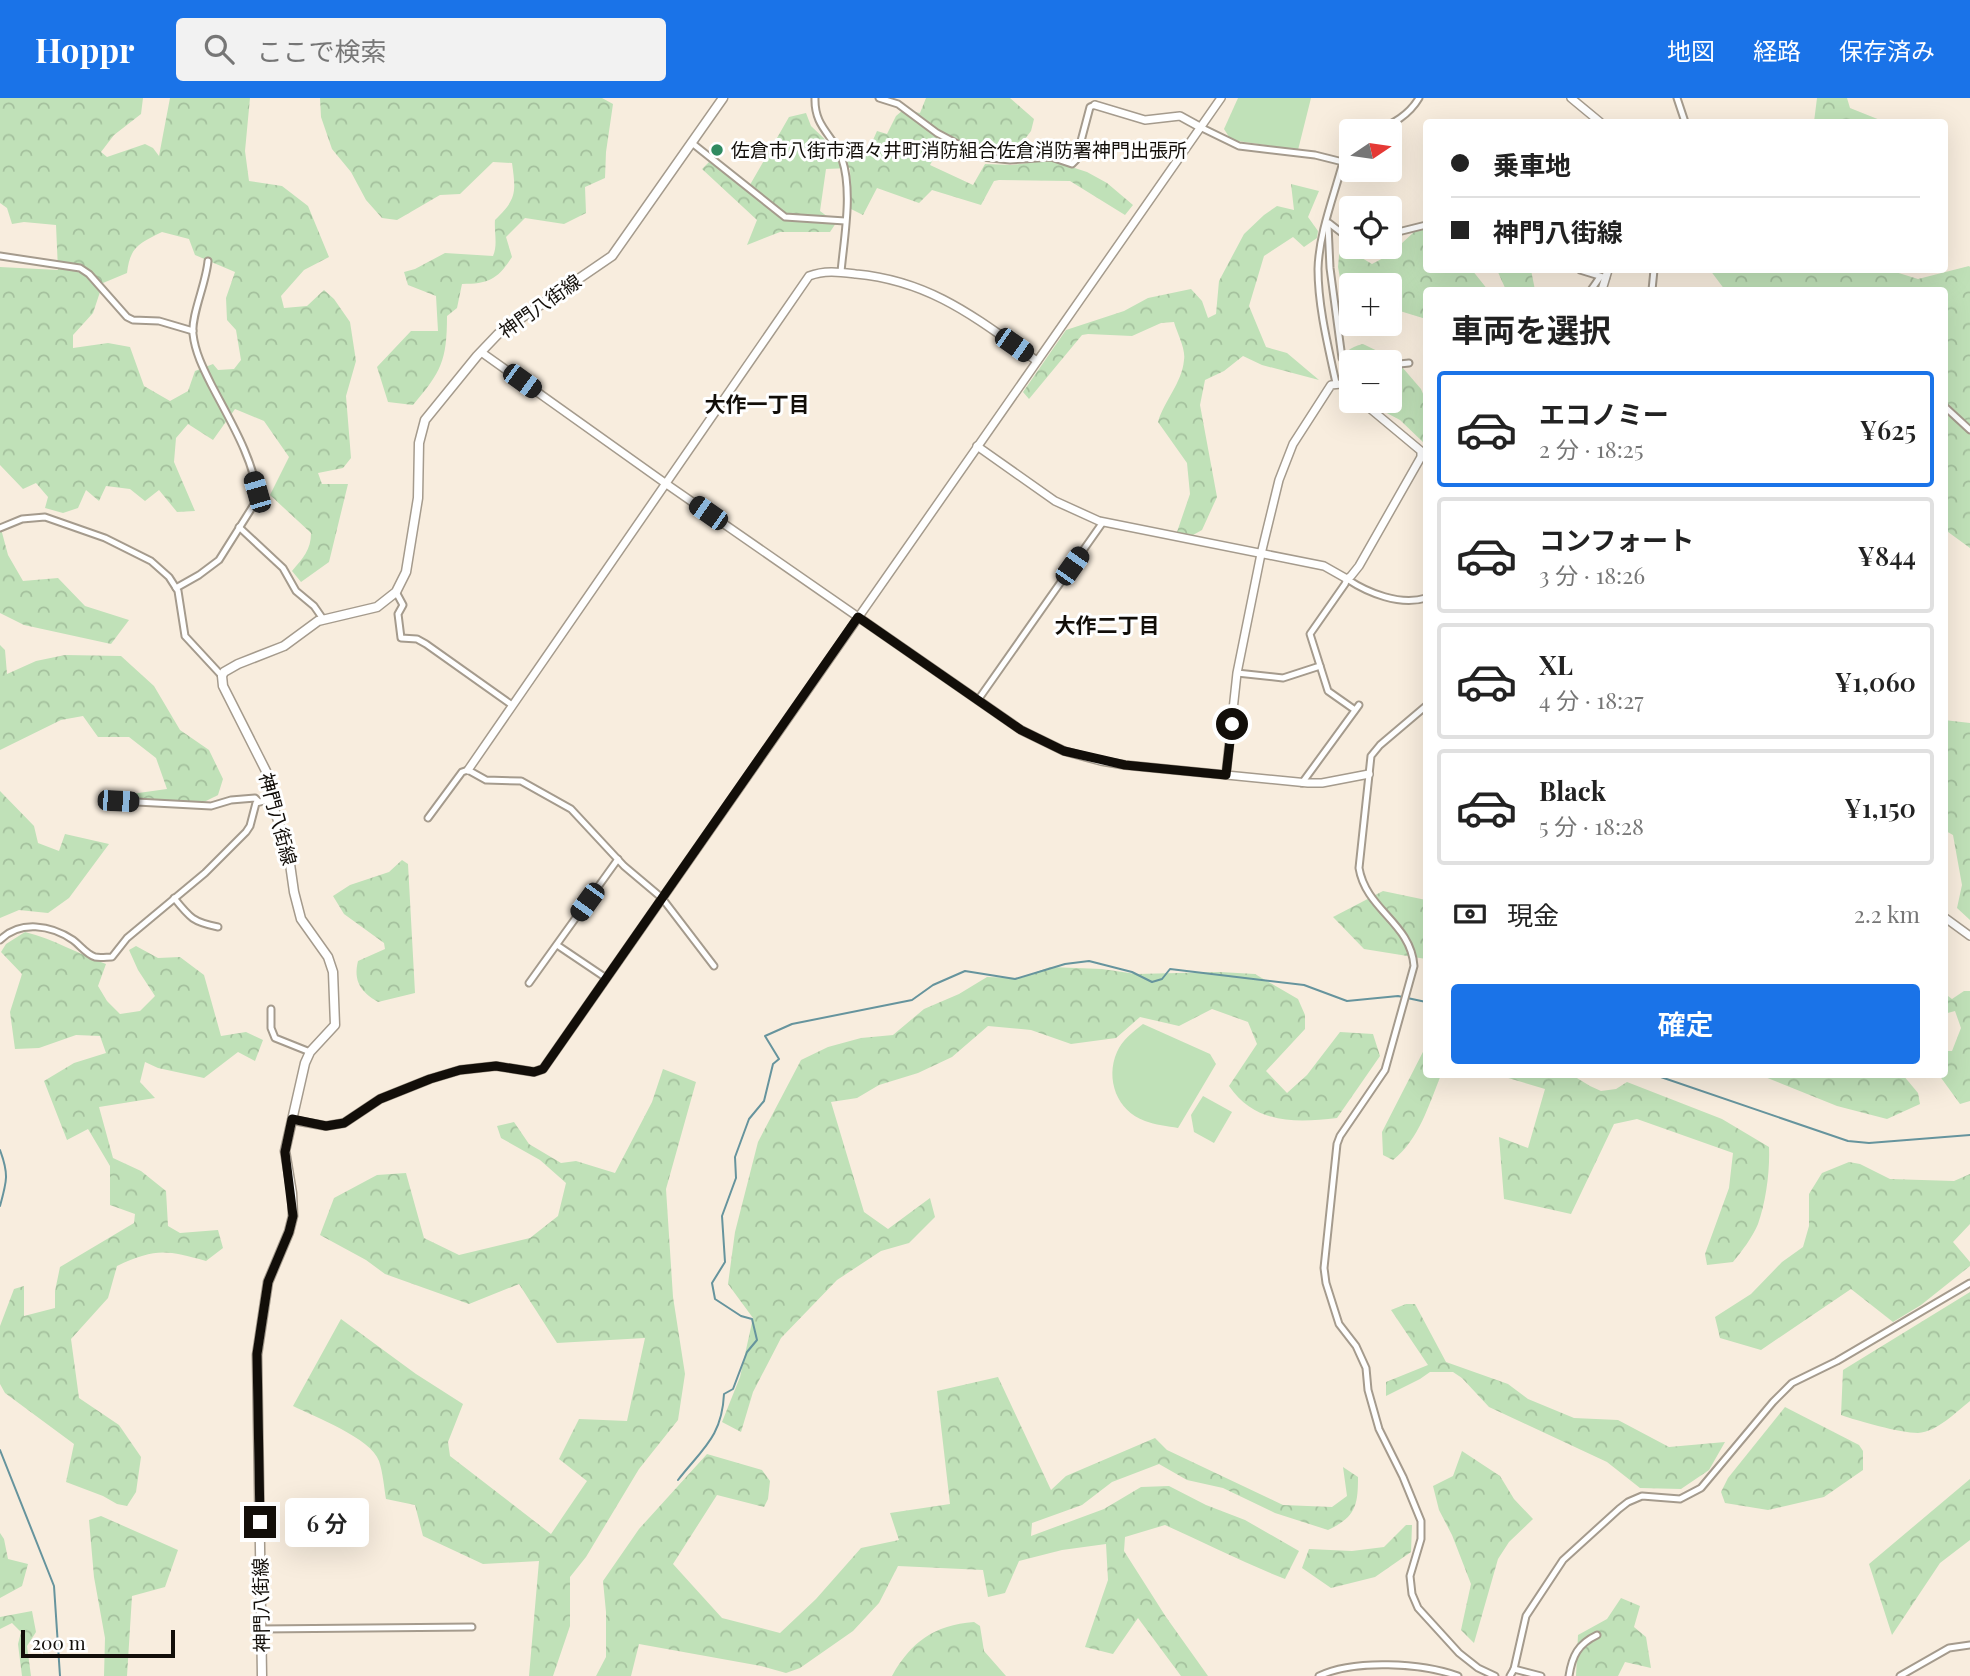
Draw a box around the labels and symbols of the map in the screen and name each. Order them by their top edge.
north arrow [1339,119,1402,182]
place label: 佐倉市八街市酒々井町消防組合佐倉消防署神門出張所 [731,136,1187,162]
marker: 佐倉市八街市酒々井町消防組合佐倉消防署神門出張所 [709,142,725,158]
street label: 神門八街線 [493,267,586,343]
car [991,324,1038,366]
car [499,360,546,402]
district label: 大作一丁目 [705,389,810,417]
car [242,469,273,515]
car [685,492,732,534]
car [1052,543,1093,589]
district label: 大作二丁目 [1055,610,1160,638]
route start [1216,708,1248,740]
street label: 神門八街線 [254,769,304,868]
car [97,789,140,813]
car [567,879,608,925]
callout: 6 分 [284,1498,368,1546]
route end [244,1506,276,1538]
street label: 神門八街線 [246,1557,274,1653]
scale bar [21,1627,175,1659]

